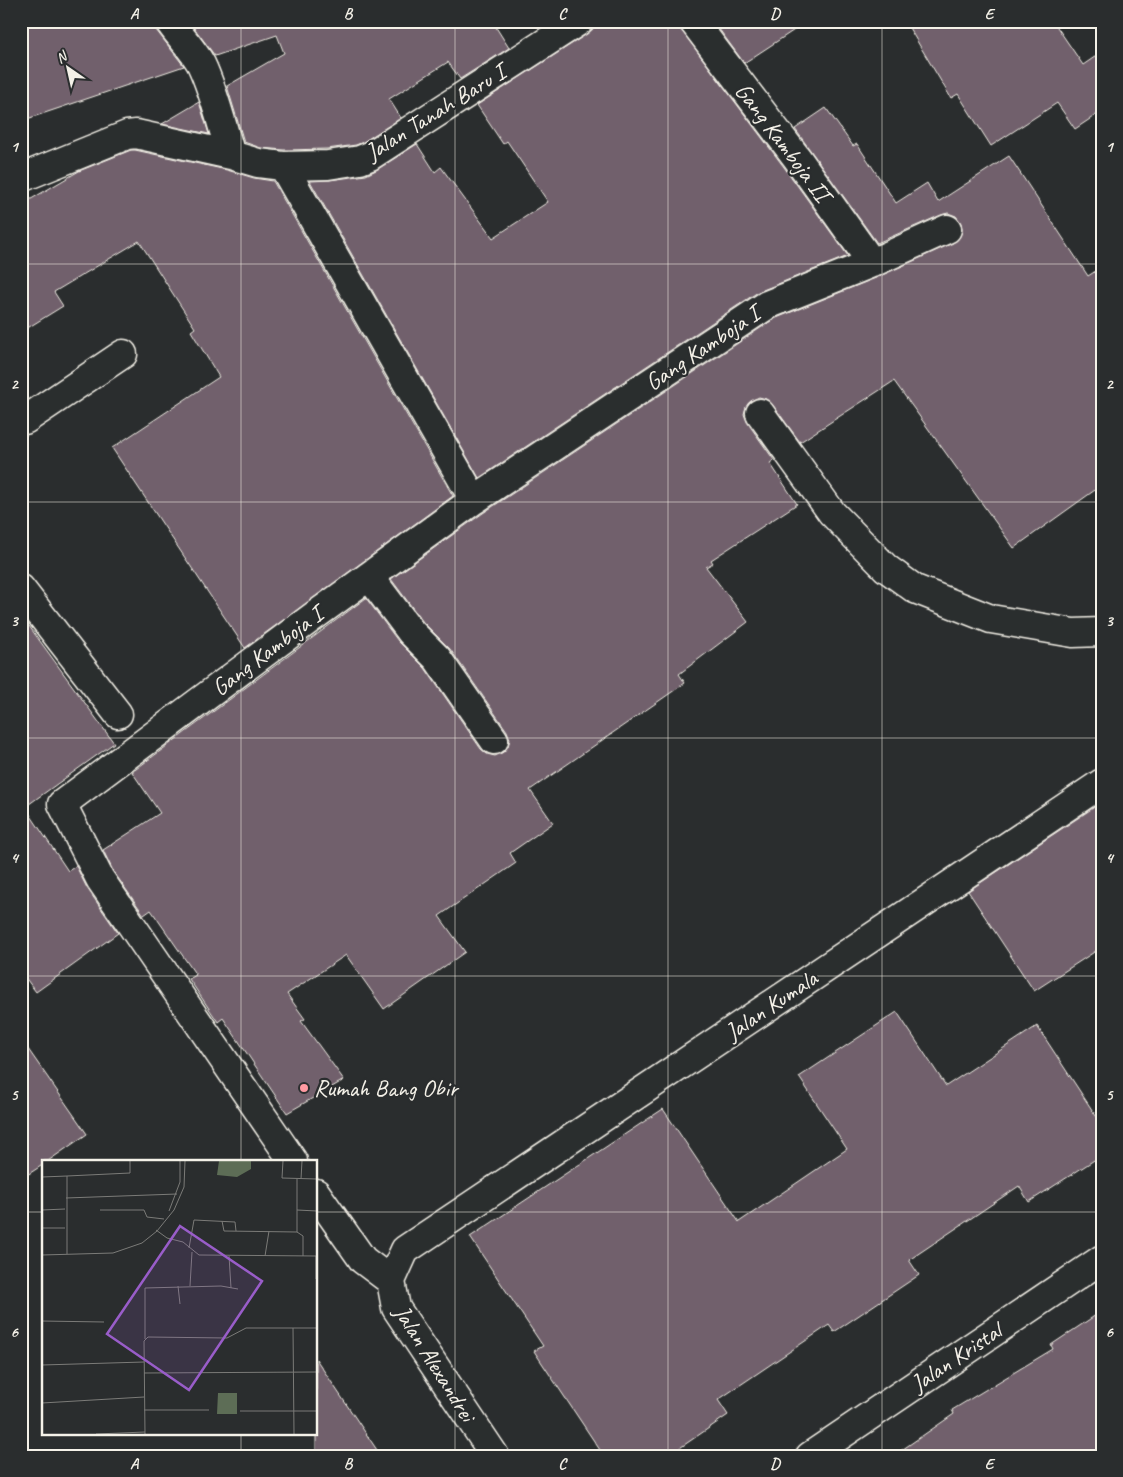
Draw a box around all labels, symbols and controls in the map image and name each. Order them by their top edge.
text: A [130,4,140,24]
text: B [344,4,354,24]
text: C [558,4,568,24]
text: D [770,4,781,24]
text: E [985,4,996,24]
north arrow [42,42,92,92]
text: N [53,47,71,67]
street label: Jalan Tanah Baru I [359,54,515,167]
street label: Gang Kamboja II [729,77,841,212]
text: 1 [10,137,19,157]
text: 1 [1105,137,1114,157]
street label: Gang Kamboja I [639,296,769,397]
text: 2 [10,374,19,394]
text: 2 [1105,374,1114,394]
street label: Gang Kamboja I [206,596,333,702]
text: 3 [10,611,19,631]
text: 3 [1105,611,1114,631]
text: 4 [10,848,19,868]
text: 4 [1105,848,1114,868]
street label: Jalan Kumala [718,962,824,1047]
place label: Rumah Bang Obir [314,1073,460,1103]
marker: Rumah Bang Obir [298,1082,310,1094]
text: 5 [11,1085,20,1105]
text: 5 [1106,1085,1115,1105]
inset map [42,1160,318,1434]
street label: Jalan Alexandrei [387,1298,484,1430]
street label: Jalan Kristal [904,1314,1010,1399]
text: 6 [10,1322,19,1342]
text: 6 [1105,1322,1114,1342]
text: A [130,1454,140,1474]
text: B [344,1454,354,1474]
text: C [558,1454,568,1474]
text: D [770,1454,781,1474]
text: E [985,1454,996,1474]

